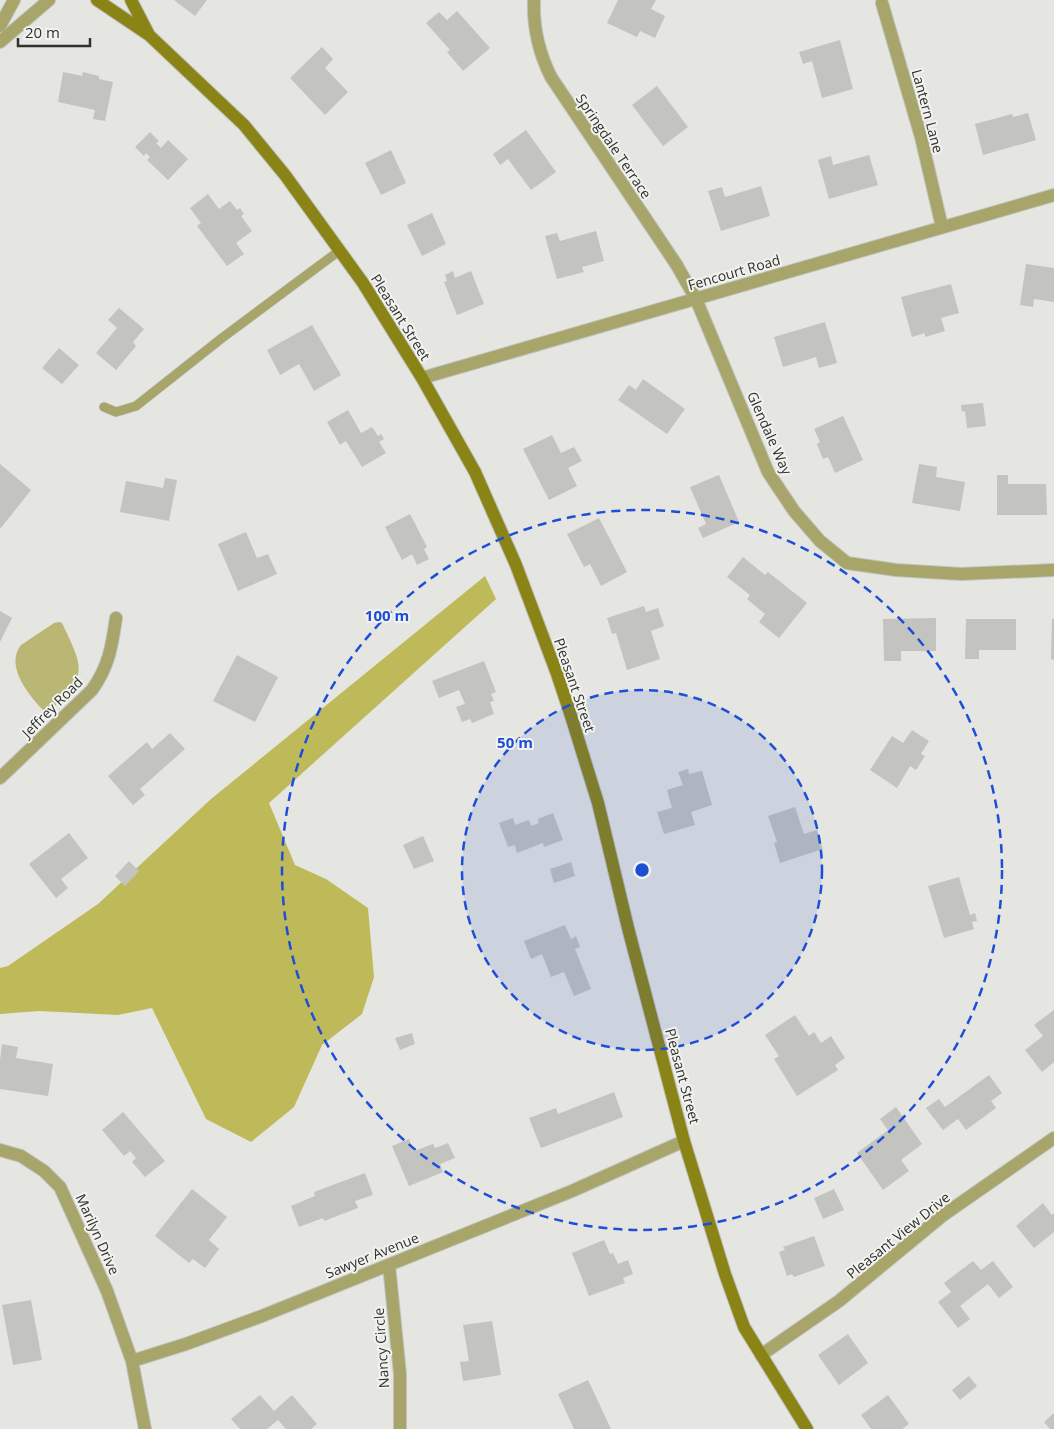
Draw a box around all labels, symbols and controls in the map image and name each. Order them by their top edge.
scale bar [18,15,90,47]
text: 20 m [25,22,60,42]
street label: Lantern Lane [908,67,948,155]
street label: Springdale Terrace [572,90,656,202]
street label: Fencourt Road [686,250,782,294]
street label: Pleasant Street [367,270,435,364]
street label: Glendale Way [743,388,797,479]
text: 100 m [365,605,409,625]
street label: Pleasant Street [550,635,600,735]
street label: Jeffrey Road [16,672,87,743]
text: 50 m [497,732,533,752]
centre of rings [633,861,651,879]
street label: Pleasant Street [661,1026,705,1126]
street label: Pleasant View Drive [842,1187,954,1283]
street label: Marilyn Drive [72,1191,124,1278]
street label: Sawyer Avenue [322,1228,422,1282]
street label: Nancy Circle [369,1307,393,1389]

